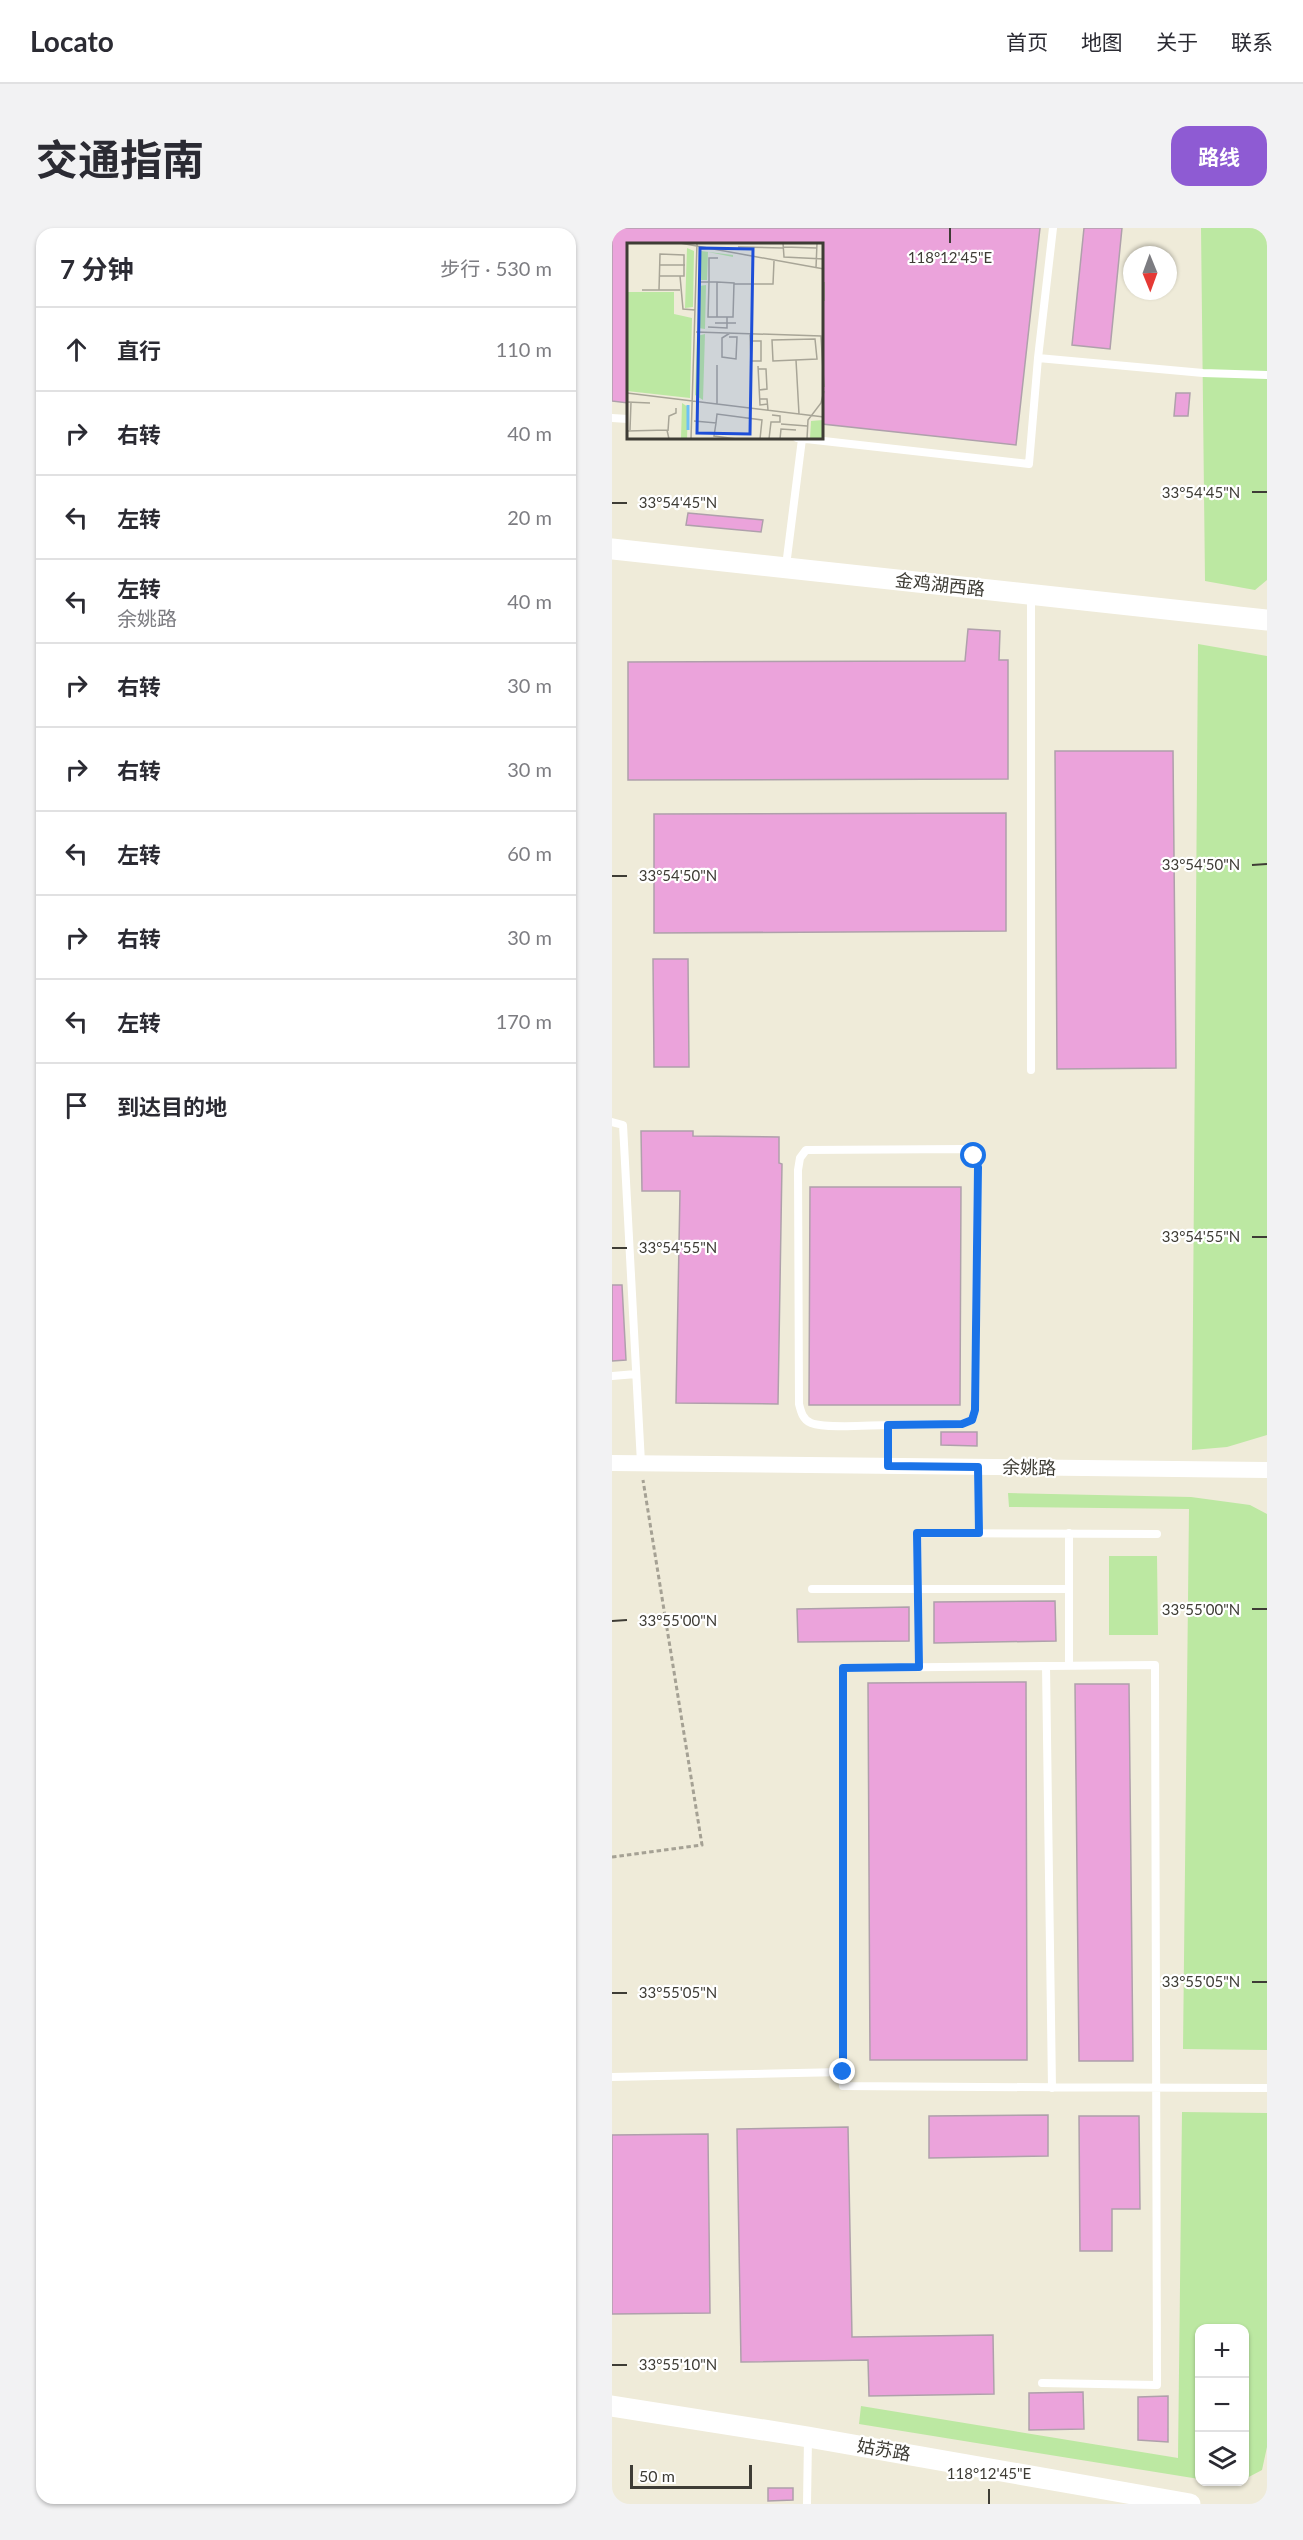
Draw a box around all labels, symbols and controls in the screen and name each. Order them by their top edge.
text: Locato [30,24,114,58]
text: 首页 [1006,29,1048,54]
text: 地图 [1081,29,1123,54]
text: 关于 [1156,29,1198,54]
text: 联系 [1231,29,1273,54]
button: 路线 [1171,126,1267,186]
text: 交通指南 [36,134,204,184]
inset map [627,243,824,440]
north arrow [1123,246,1177,300]
text: 118°12'45"E [908,248,992,266]
text: 7 分钟 [60,253,133,285]
text: 步行 · 530 m [440,256,552,280]
icon: ahead [60,333,93,366]
text: 直行 [117,337,161,364]
text: 110 m [496,337,552,361]
icon: right [60,417,93,450]
text: 右转 [117,421,161,448]
text: 40 m [507,421,552,445]
text: 33°54'45"N [1162,483,1240,501]
text: 33°54'45"N [639,493,717,511]
icon: left [60,501,93,534]
text: 左转 [117,505,161,532]
text: 20 m [507,505,552,529]
street label: 金鸡湖西路 [894,568,986,600]
text: 左转 [117,575,161,602]
icon: left [60,585,93,618]
text: 40 m [507,589,552,613]
text: 余姚路 [117,606,177,630]
icon: right [60,669,93,702]
text: 右转 [117,673,161,700]
text: 30 m [507,673,552,697]
icon: right [60,753,93,786]
text: 右转 [117,757,161,784]
text: 30 m [507,757,552,781]
icon: left [60,837,93,870]
text: 左转 [117,841,161,868]
text: 60 m [507,841,552,865]
text: 33°54'50"N [1162,855,1240,873]
text: 33°54'50"N [639,866,717,884]
icon: right [60,921,93,954]
text: 右转 [117,925,161,952]
text: 30 m [507,925,552,949]
icon: left [60,1005,93,1038]
text: 左转 [117,1009,161,1036]
text: 170 m [496,1009,552,1033]
icon: arrive [60,1089,93,1122]
text: 到达目的地 [117,1093,227,1120]
route start [960,1142,986,1168]
text: 33°54'55"N [1162,1227,1240,1245]
text: 33°54'55"N [639,1238,717,1256]
street label: 余姚路 [1002,1456,1056,1478]
text: 33°55'00"N [1162,1600,1240,1618]
text: 33°55'00"N [639,1611,717,1629]
text: 33°55'05"N [1162,1972,1240,1990]
text: 33°55'05"N [639,1983,717,2001]
route end [829,2058,855,2084]
map controls [1195,2324,1249,2486]
button: + [1195,2324,1249,2378]
text: 33°55'10"N [639,2355,717,2373]
button: − [1195,2378,1249,2432]
button: layers [1195,2432,1249,2486]
street label: 姑苏路 [856,2433,913,2465]
scale bar [630,2462,752,2490]
text: 118°12'45"E [947,2464,1031,2482]
text: 50 m [639,2466,675,2485]

